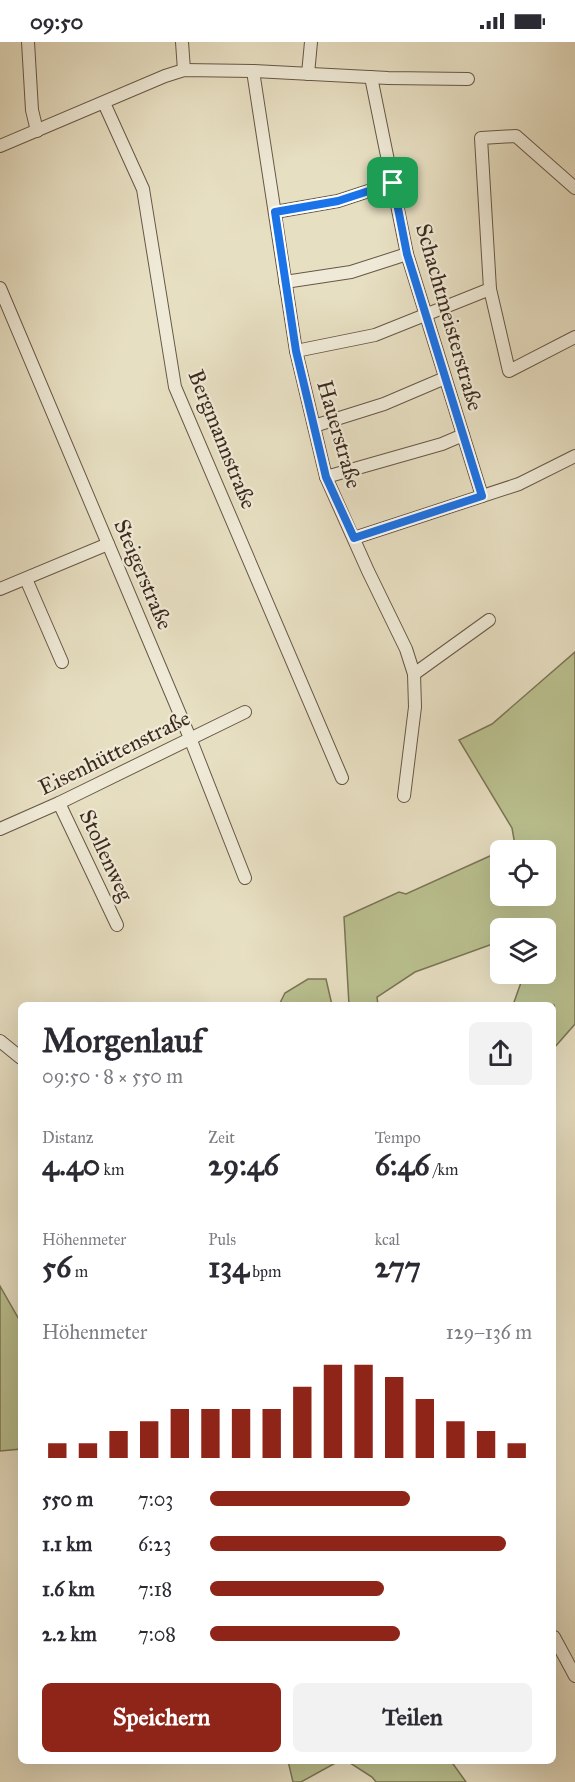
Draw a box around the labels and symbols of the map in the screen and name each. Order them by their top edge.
pin [367,157,418,208]
street label: Schachtmeisterstraße [410,220,489,414]
street label: Bergmannstraße [182,366,263,513]
street label: Hauerstraße [311,377,368,491]
street label: Steigerstraße [108,515,179,633]
street label: Eisenhüttenstraße [34,704,194,801]
street label: Stollenweg [74,805,140,906]

